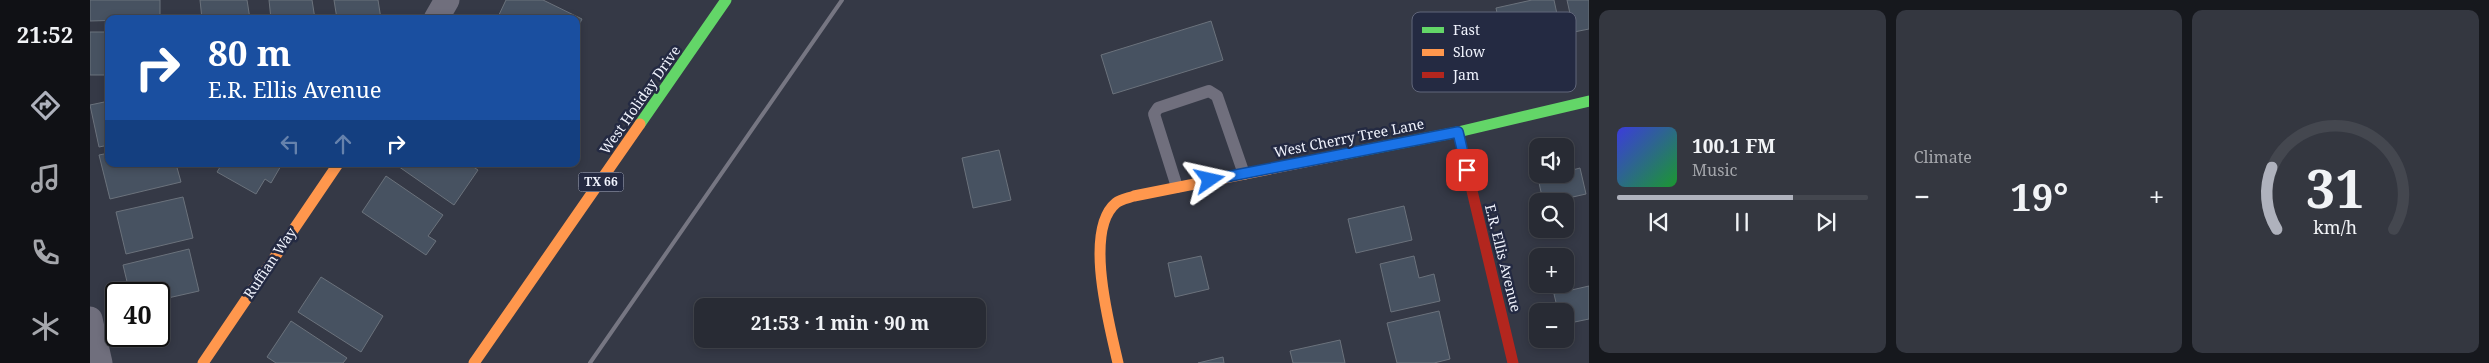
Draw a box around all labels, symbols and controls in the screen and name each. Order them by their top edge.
legend [1412,12,1576,92]
text: 21:52 [17,19,73,49]
text: Fast [1453,20,1480,39]
text: 80 m [208,29,291,76]
icon: right [125,35,190,100]
street label: West Holiday Drive [595,42,684,158]
text: Slow [1453,42,1486,61]
text: Jam [1452,65,1479,84]
text: E.R. Ellis Avenue [208,74,382,104]
icon: directions [28,88,63,123]
street label: West Cherry Tree Lane [1272,114,1426,161]
icon: left [276,130,304,158]
icon: ahead [329,130,357,158]
icon: right [382,130,410,158]
text: 100.1 FM [1692,133,1775,159]
map controls [1529,138,1574,348]
button: sound [1529,138,1574,183]
text: Climate [1914,146,1972,168]
pin [1446,149,1488,191]
text: 31 [2306,152,2365,223]
position arrow [1183,153,1235,205]
icon: arrive [1453,156,1481,184]
text: Music [1692,159,1737,181]
icon: music [28,161,63,196]
text: 19° [2010,170,2068,222]
road number: TX 66 [578,172,624,192]
text: − [1914,177,1930,215]
text: + [2149,177,2164,215]
button: search [1529,193,1574,238]
street label: E.R. Ellis Avenue [1481,202,1526,314]
icon: previous [1645,208,1673,236]
icon: pause [1728,208,1756,236]
icon: next [1812,208,1840,236]
text: km/h [2314,215,2358,239]
street label: Ruffian Way [239,223,300,302]
icon: phone [28,235,63,270]
button: + [1529,248,1574,293]
speed limit sign: 40 [105,282,170,347]
button: − [1529,303,1574,348]
icon: climate [28,309,63,344]
text: 21:53 · 1 min · 90 m [751,310,929,336]

